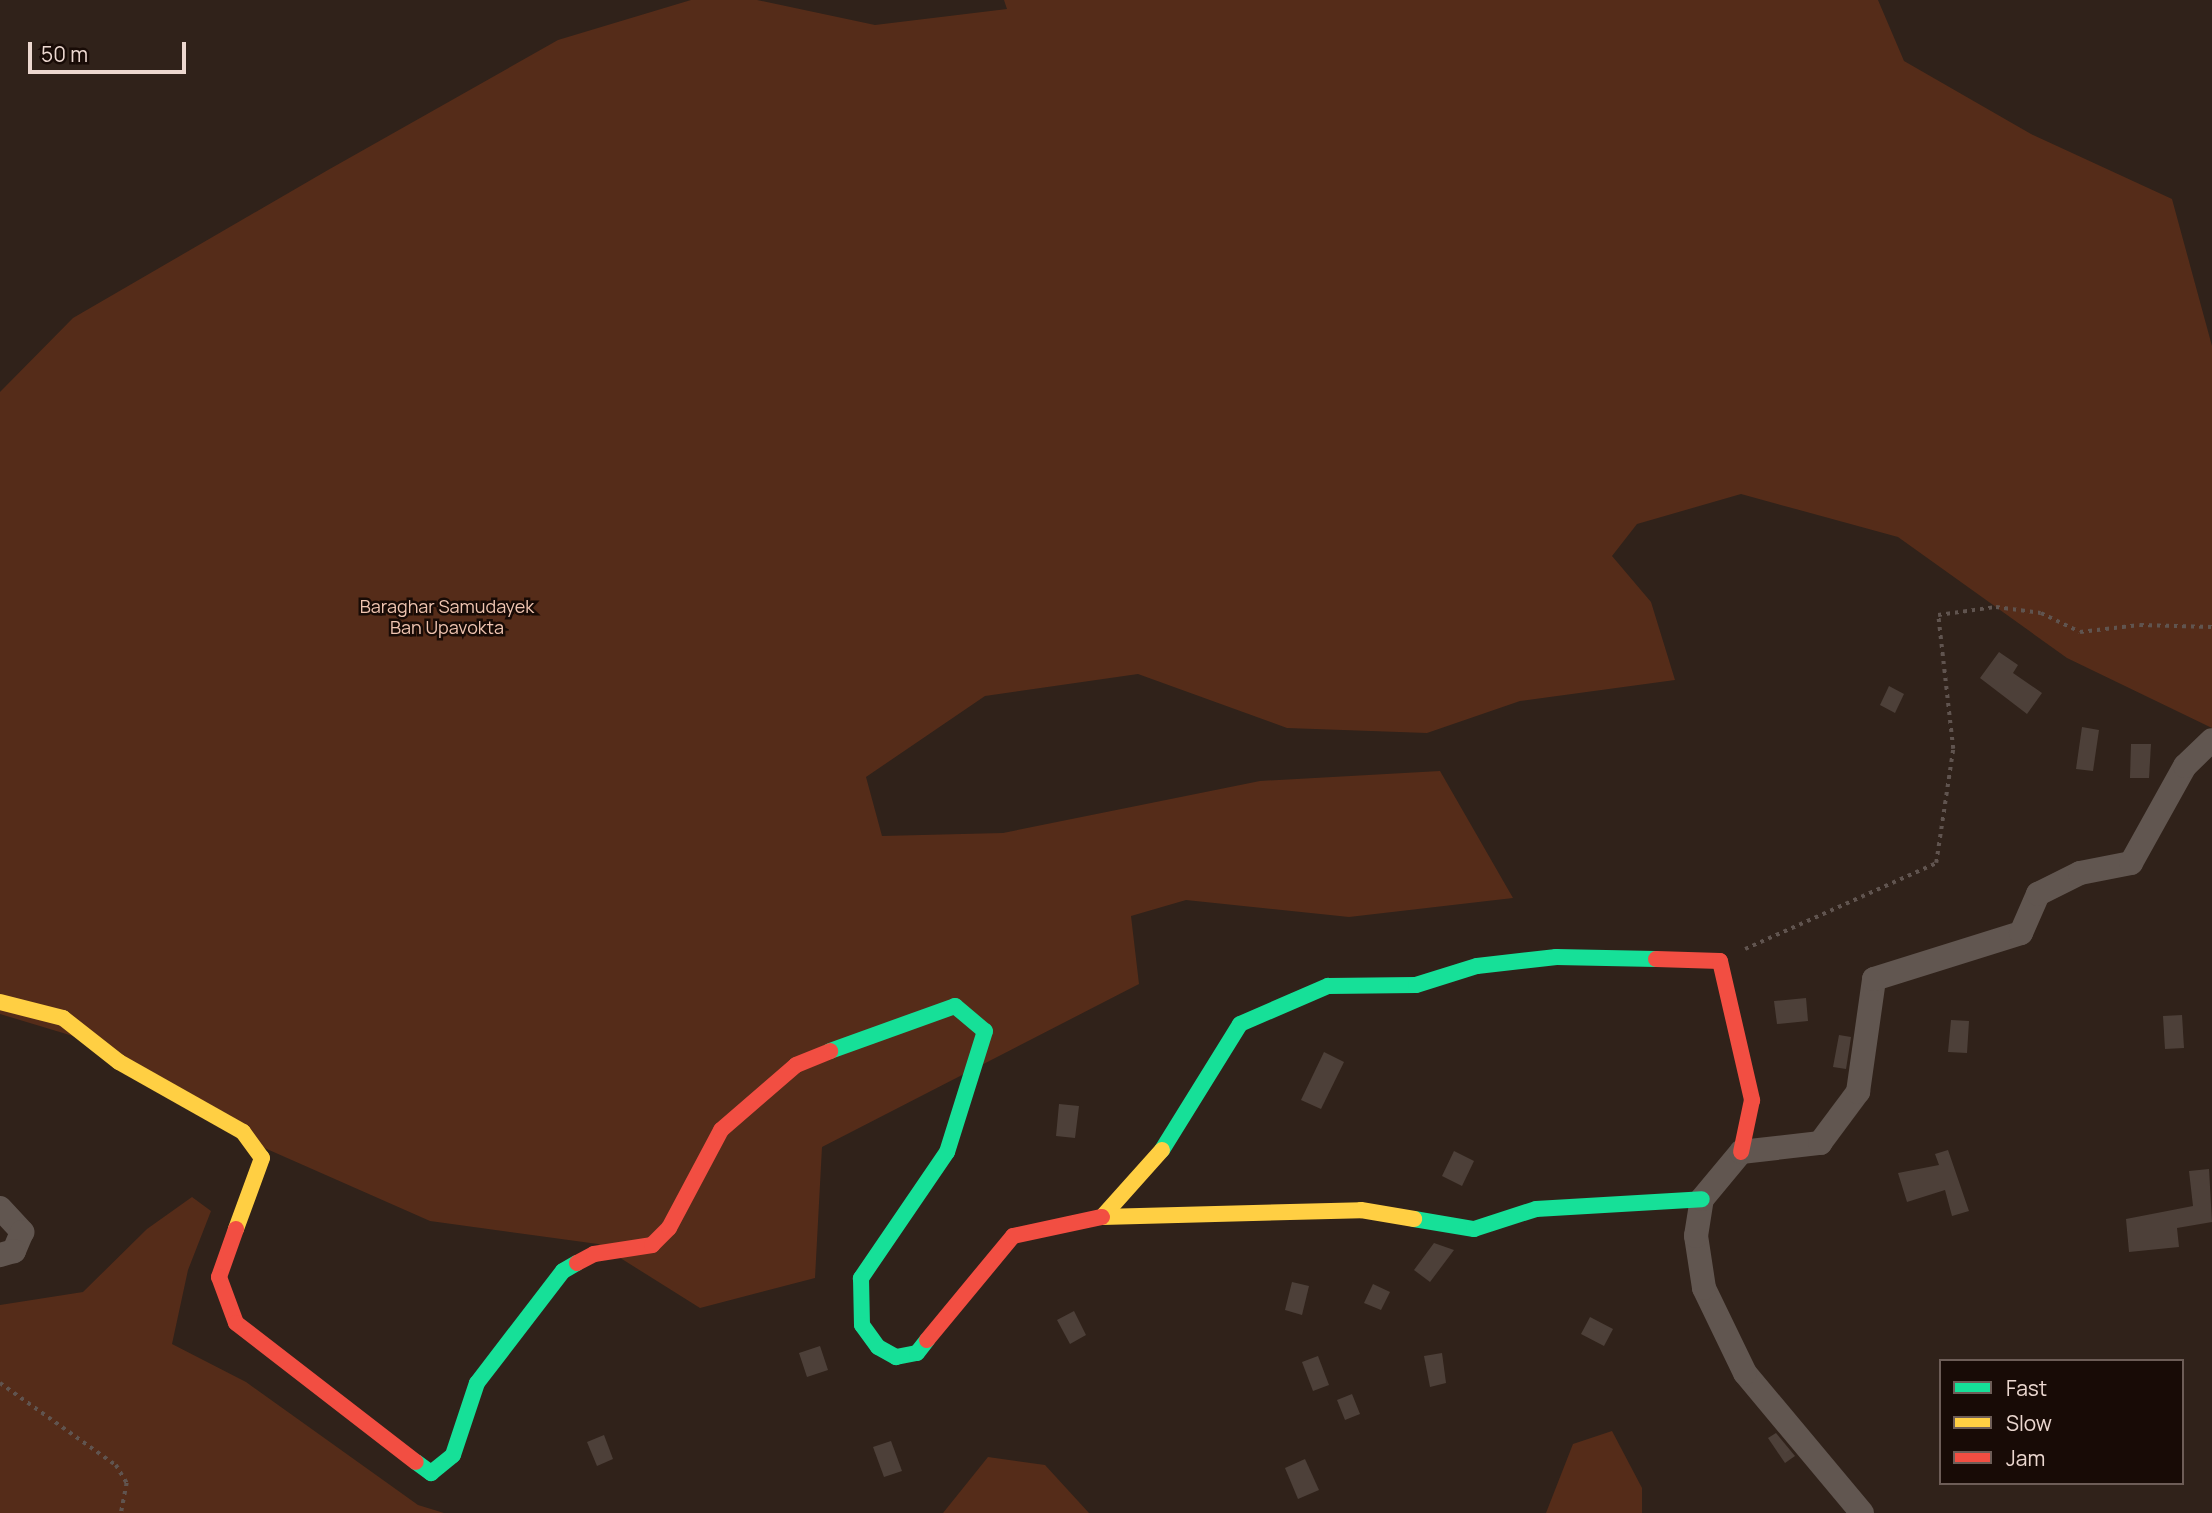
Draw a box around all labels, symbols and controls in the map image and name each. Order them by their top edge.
scale bar [32,28,189,72]
text: 50 m [41,40,88,68]
park label: Baraghar Samudayek Ban Upavokta [360,596,534,638]
legend [1939,1359,2184,1485]
text: Fast [2006,1374,2047,1402]
text: Slow [2006,1409,2052,1437]
text: Jam [2006,1444,2045,1472]

